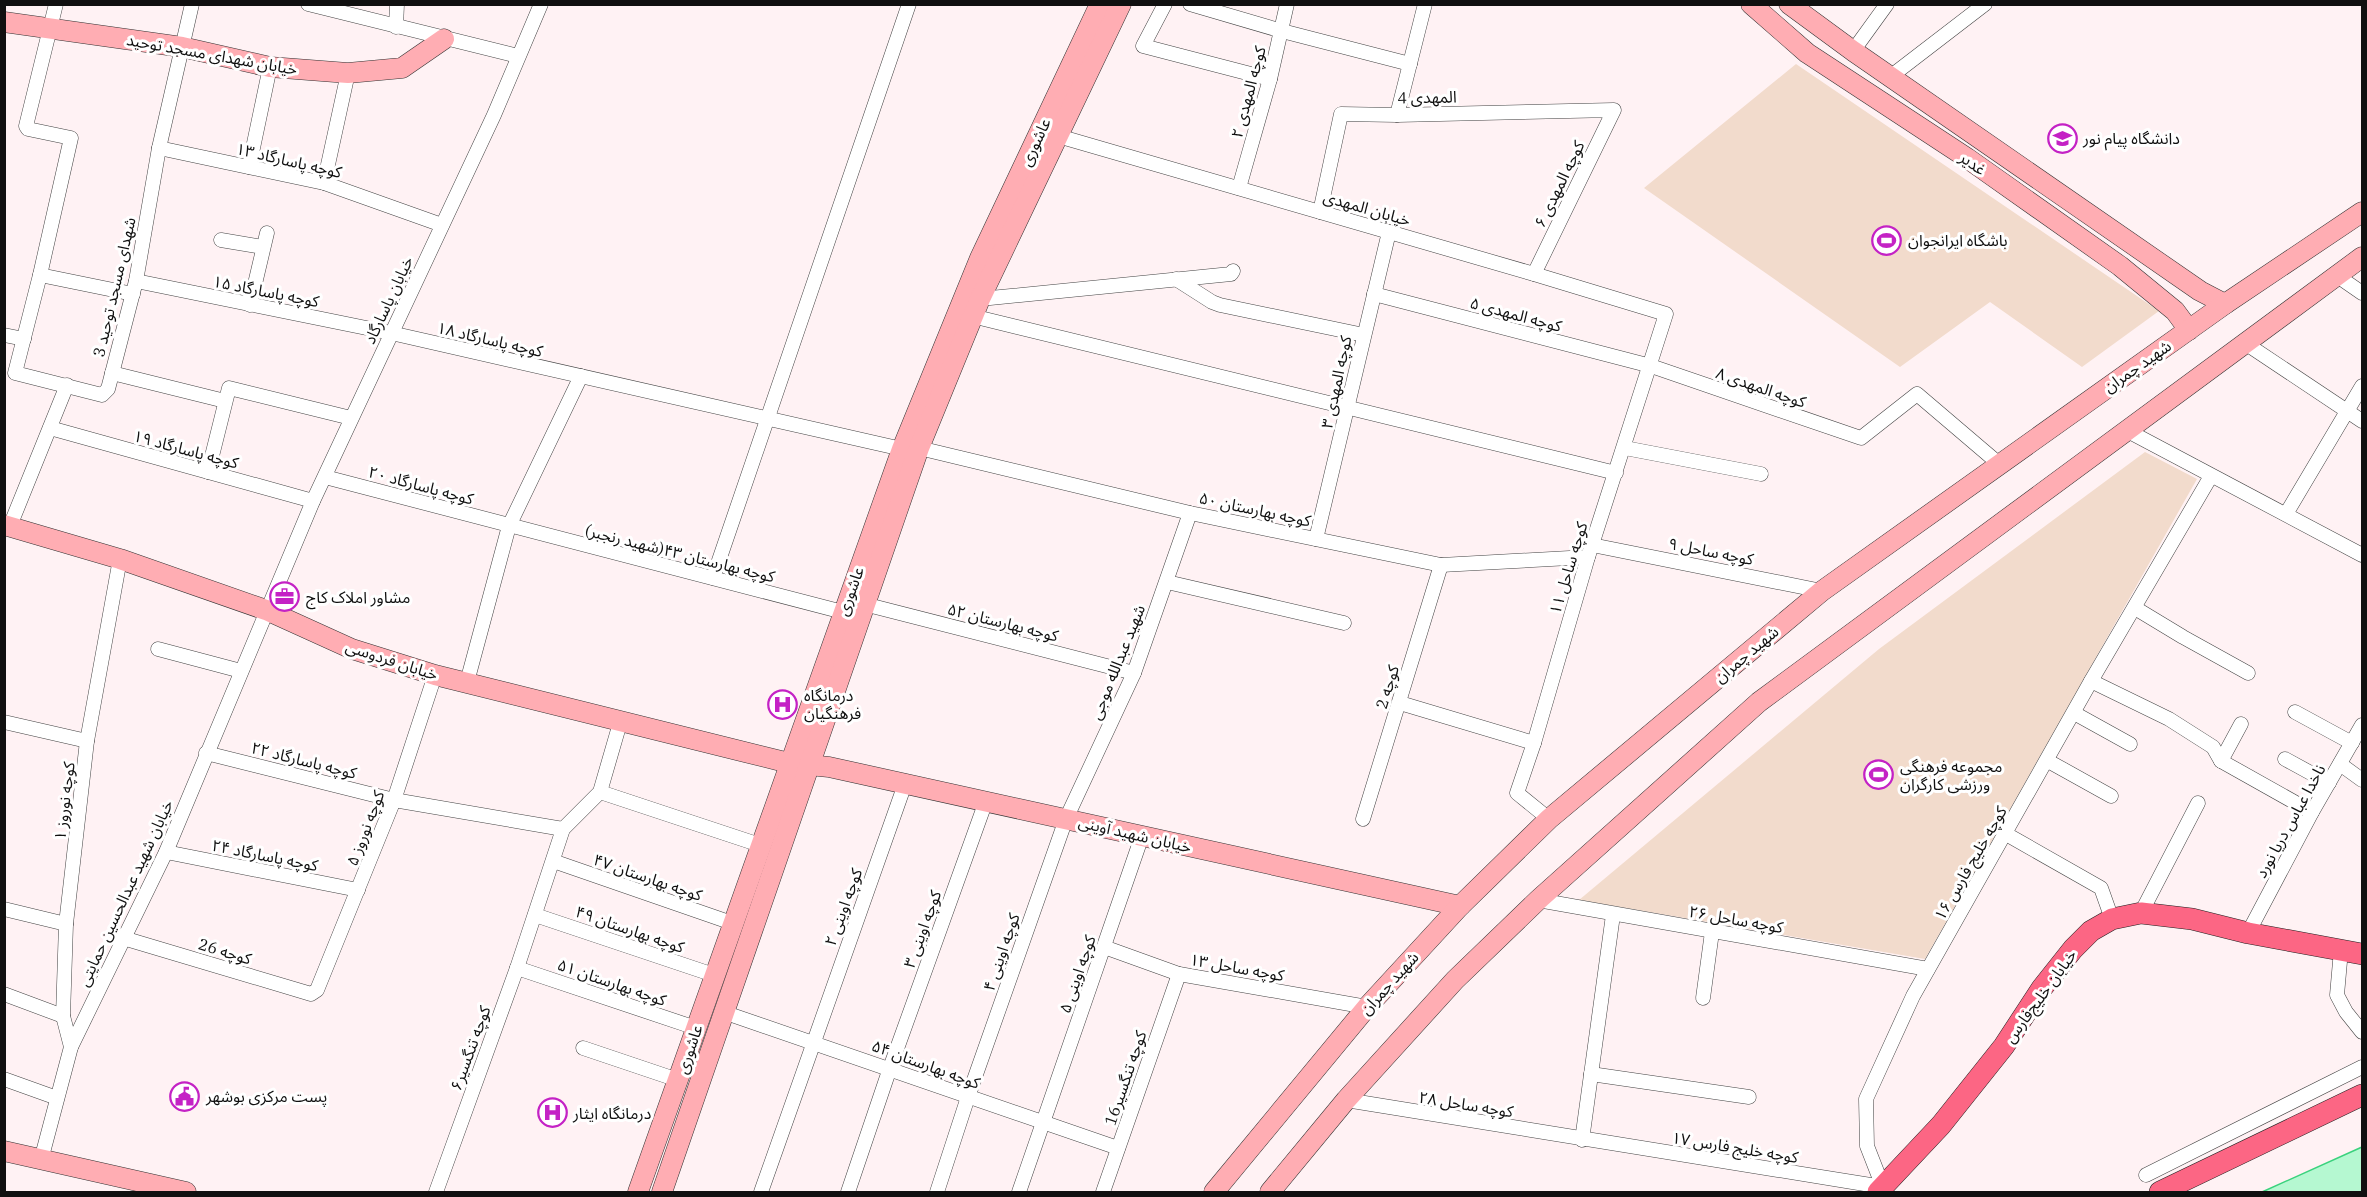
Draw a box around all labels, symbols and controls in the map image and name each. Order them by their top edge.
street label: خیابان شهدای مسجد توحید [125,29,299,79]
street label: کوچه المهدی ۲ [1226,44,1271,140]
street label: المهدی 4 [1397,86,1457,108]
street label: عاشوری [1015,115,1055,169]
school or university icon: دانشگاه پیام نور [2046,122,2078,154]
place label: دانشگاه پیام نور [2082,128,2180,151]
street label: کوچه المهدی ۶ [1529,137,1590,231]
street label: کوچه پاسارگاد ۱۳ [234,138,344,183]
street label: غدیر [1955,146,1990,179]
street label: خیابان المهدی [1321,186,1413,230]
street label: شهدای مسجد توحید 3 [88,215,140,359]
sports icon: باشگاه ایرانجوان [1871,224,1903,256]
place label: باشگاه ایرانجوان [1908,230,2008,250]
street label: خیابان پاسارگاد [359,253,418,347]
street label: کوچه پاسارگاد ۱۵ [211,271,321,312]
street label: کوچه المهدی ۵ [1468,292,1564,337]
street label: کوچه پاسارگاد ۱۸ [435,317,545,362]
street label: کوچه المهدی ۳ [1316,334,1357,430]
street label: شهید چمران [2099,335,2175,397]
street label: کوچه المهدی ۸ [1713,362,1809,413]
street label: کوچه پاسارگاد ۱۹ [131,425,241,474]
street label: کوچه پاسارگاد ۲۰ [366,461,476,510]
street label: کوچه بهارستان ۵۰ [1197,487,1313,532]
street label: کوچه ساحل ۱۱ [1544,519,1593,617]
street label: کوچه بهارستان ۴۳(شهید رنجبر) [583,520,777,587]
street label: کوچه ساحل ۹ [1667,533,1756,570]
street label: عاشوری [832,564,868,618]
office icon: مشاور املاک کاج [269,581,301,613]
place label: مشاور املاک کاج [306,587,410,610]
street label: کوچه بهارستان ۵۲ [945,599,1061,647]
street label: شهید عبدالله موجی [1085,602,1149,722]
street label: شهید چمران [1710,621,1783,688]
street label: خیابان فردوسی [343,636,441,684]
street label: کوچه 2 [1371,662,1404,712]
place label: درمانگاه فرهنگیان [804,685,861,723]
hospital icon: درمانگاه فرهنگیان [767,688,799,720]
street label: کوچه پاسارگاد ۲۲ [249,737,359,784]
place label: مجموعه فرهنگی ورزشی کارگران [1900,756,2002,794]
sports icon: مجموعه فرهنگی ورزشی کارگران [1863,759,1895,791]
street label: کوچه نوروز ۱ [49,760,80,841]
street label: ناخدا عباس دریا نورد [2251,761,2329,881]
street label: کوچه نوروز ۵ [342,787,390,869]
street label: خیابان شهید عبدالحسین حمایتی [73,797,177,989]
street label: کوچه خلیج فارس ۱۶ [1929,802,2013,925]
street label: خیابان شهید آوینی [1076,811,1194,857]
street label: کوچه پاسارگاد ۲۴ [210,835,320,876]
street label: کوچه بهارستان ۴۷ [591,849,705,906]
street label: کوچه اوینی ۲ [820,865,867,949]
street label: کوچه اوینی ۳ [899,887,946,971]
street label: کوچه بهارستان ۴۹ [573,901,687,958]
street label: کوچه ساحل ۲۶ [1687,901,1785,938]
street label: کوچه اوینی ۴ [978,910,1025,994]
street label: کوچه اوینی ۵ [1054,932,1101,1016]
street label: کوچه 26 [196,934,254,970]
street label: خیابان خلیج‌فارس [1999,945,2083,1048]
street label: شهید چمران [1355,947,1423,1019]
street label: کوچه ساحل ۱۳ [1188,949,1286,986]
street label: کوچه بهارستان ۵۱ [555,954,669,1011]
street label: کوچه تنگسیر۶ [445,1003,496,1093]
street label: عاشوری [671,1022,707,1076]
street label: کوچه تنگسیر16 [1099,1028,1152,1128]
street label: کوچه بهارستان ۵۴ [869,1035,983,1094]
public building icon: پست مرکزی بوشهر [169,1080,201,1112]
place label: پست مرکزی بوشهر [205,1086,327,1107]
street label: کوچه ساحل ۲۸ [1417,1087,1515,1122]
hospital icon: درمانگاه ایثار [536,1097,568,1129]
place label: درمانگاه ایثار [572,1103,651,1123]
street label: کوچه خلیج فارس ۱۷ [1670,1127,1800,1170]

